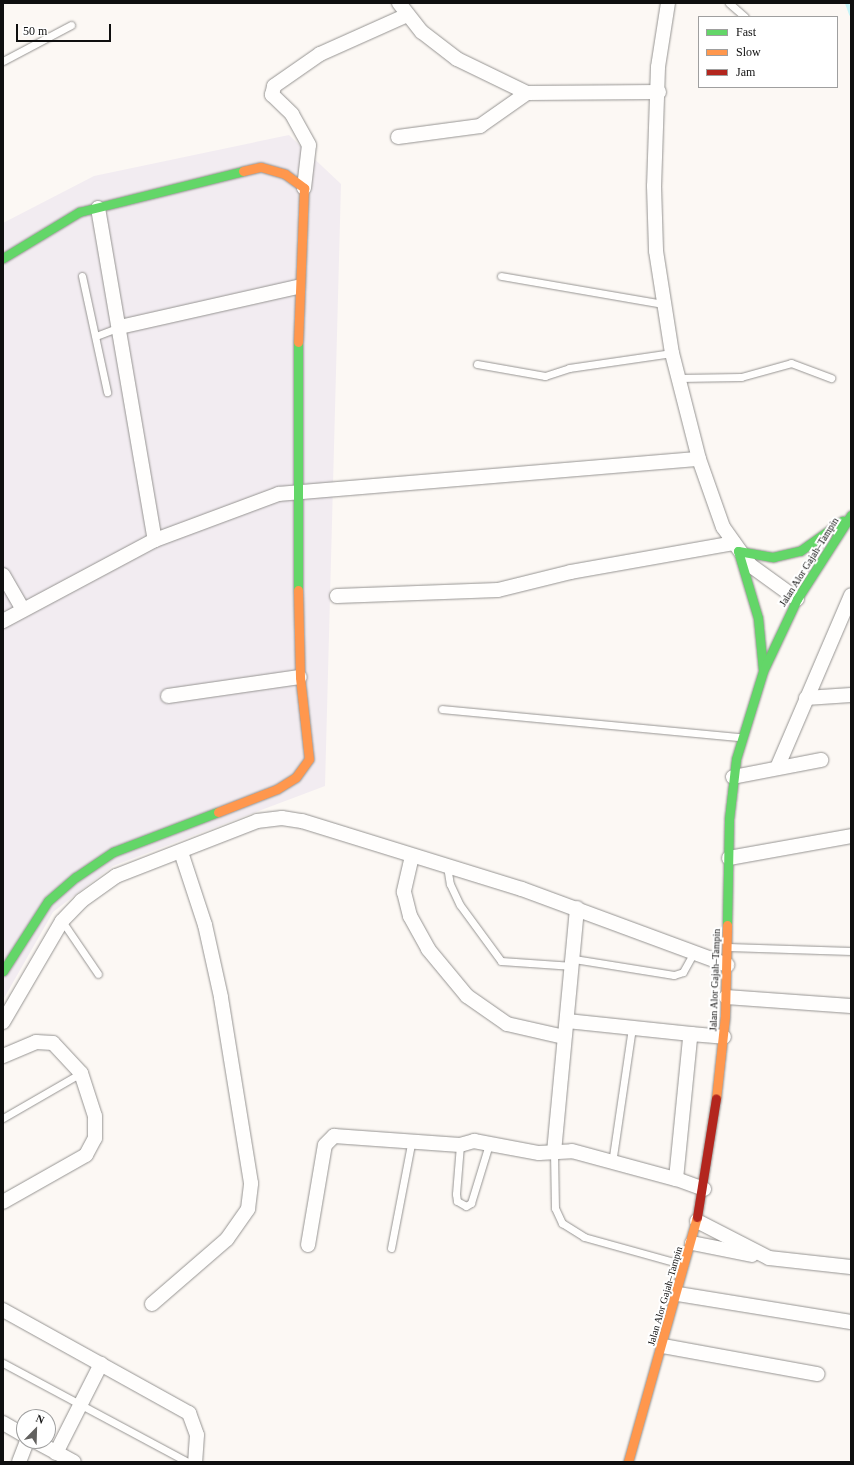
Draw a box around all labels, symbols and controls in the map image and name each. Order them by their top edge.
scale bar [18,16,113,42]
legend [698,16,838,88]
text: 50 m [23,24,47,38]
text: Fast [736,25,756,39]
text: Slow [736,45,761,59]
text: Jam [736,65,755,79]
street label: Jalan Alor Gajah–Tampin [777,515,841,609]
street label: Jalan Alor Gajah–Tampin [707,928,723,1032]
street label: Jalan Alor Gajah–Tampin [645,1245,685,1347]
north arrow [16,1409,56,1449]
text: N [34,1412,46,1426]

